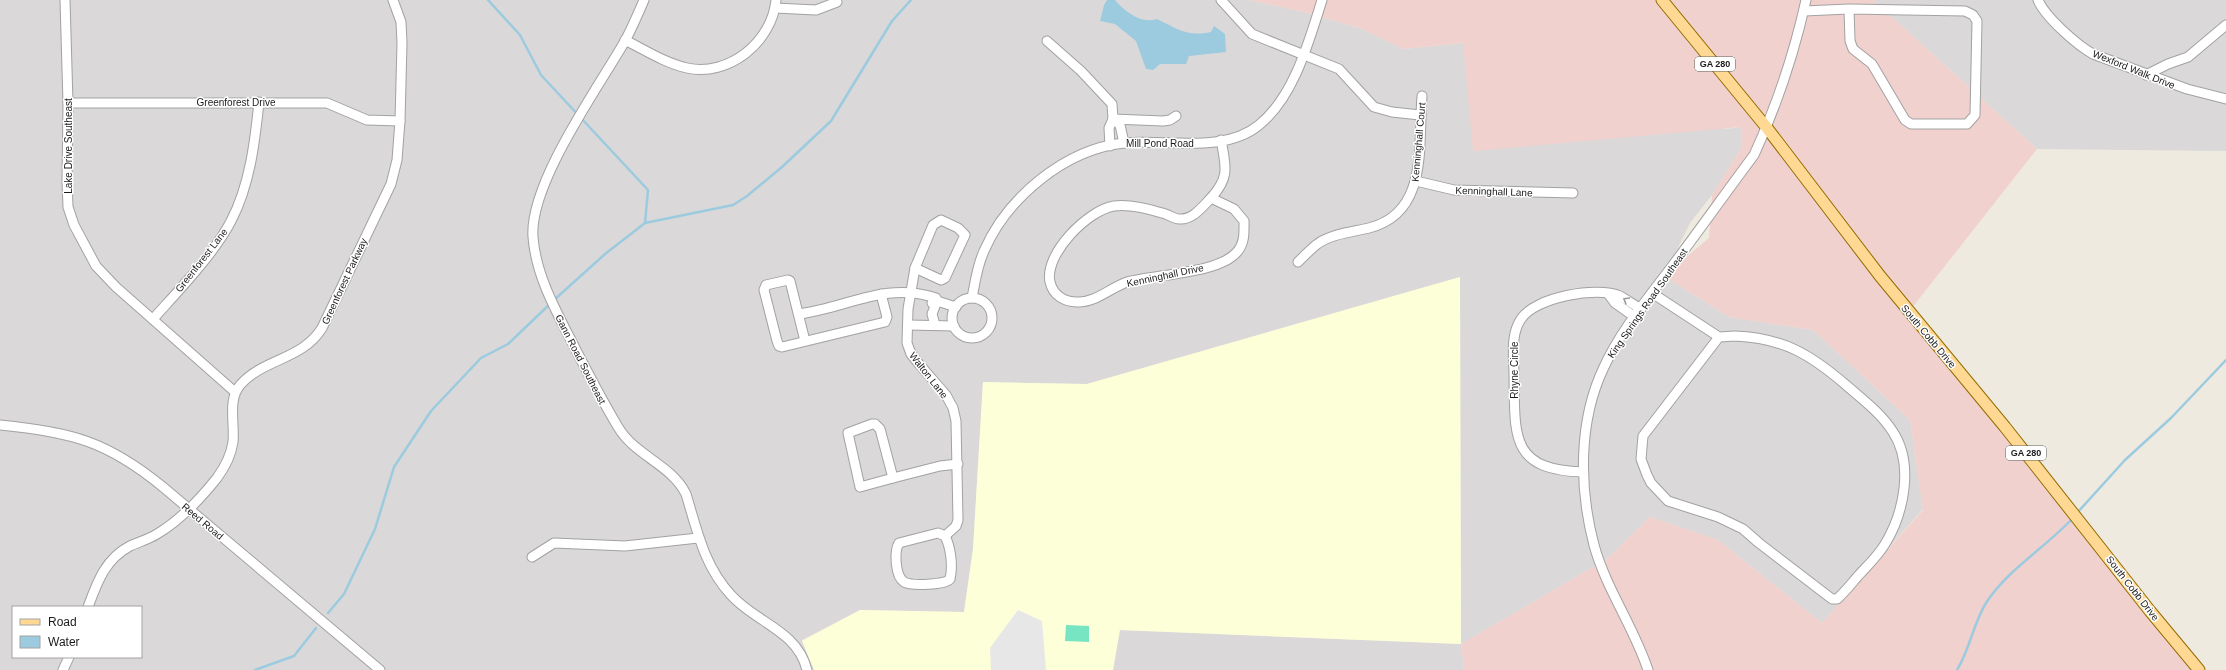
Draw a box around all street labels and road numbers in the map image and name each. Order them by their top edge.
street label: Wexford Walk Drive [2091,48,2177,91]
road number: GA 280 [1695,57,1735,71]
street label: Greenforest Drive [197,97,276,108]
street label: Lake Drive Southeast [63,98,74,194]
street label: Kenninghall Court [1410,102,1427,182]
street label: Mill Pond Road [1126,138,1194,149]
street label: Kenninghall Lane [1455,185,1533,198]
street label: Greenforest Lane [173,226,230,294]
street label: Greenforest Parkway [320,236,369,326]
street label: King Springs Road Southeast [1605,246,1690,360]
street label: Kenninghall Drive [1126,262,1205,289]
street label: South Cobb Drive [1899,303,1958,370]
street label: Gann Road Southeast [553,313,608,406]
street label: Rhyne Circle [1509,341,1520,399]
street label: Walton Lane [907,350,950,401]
road number: GA 280 [2006,446,2046,460]
street label: Reed Road [180,501,226,542]
street label: South Cobb Drive [2104,554,2162,623]

